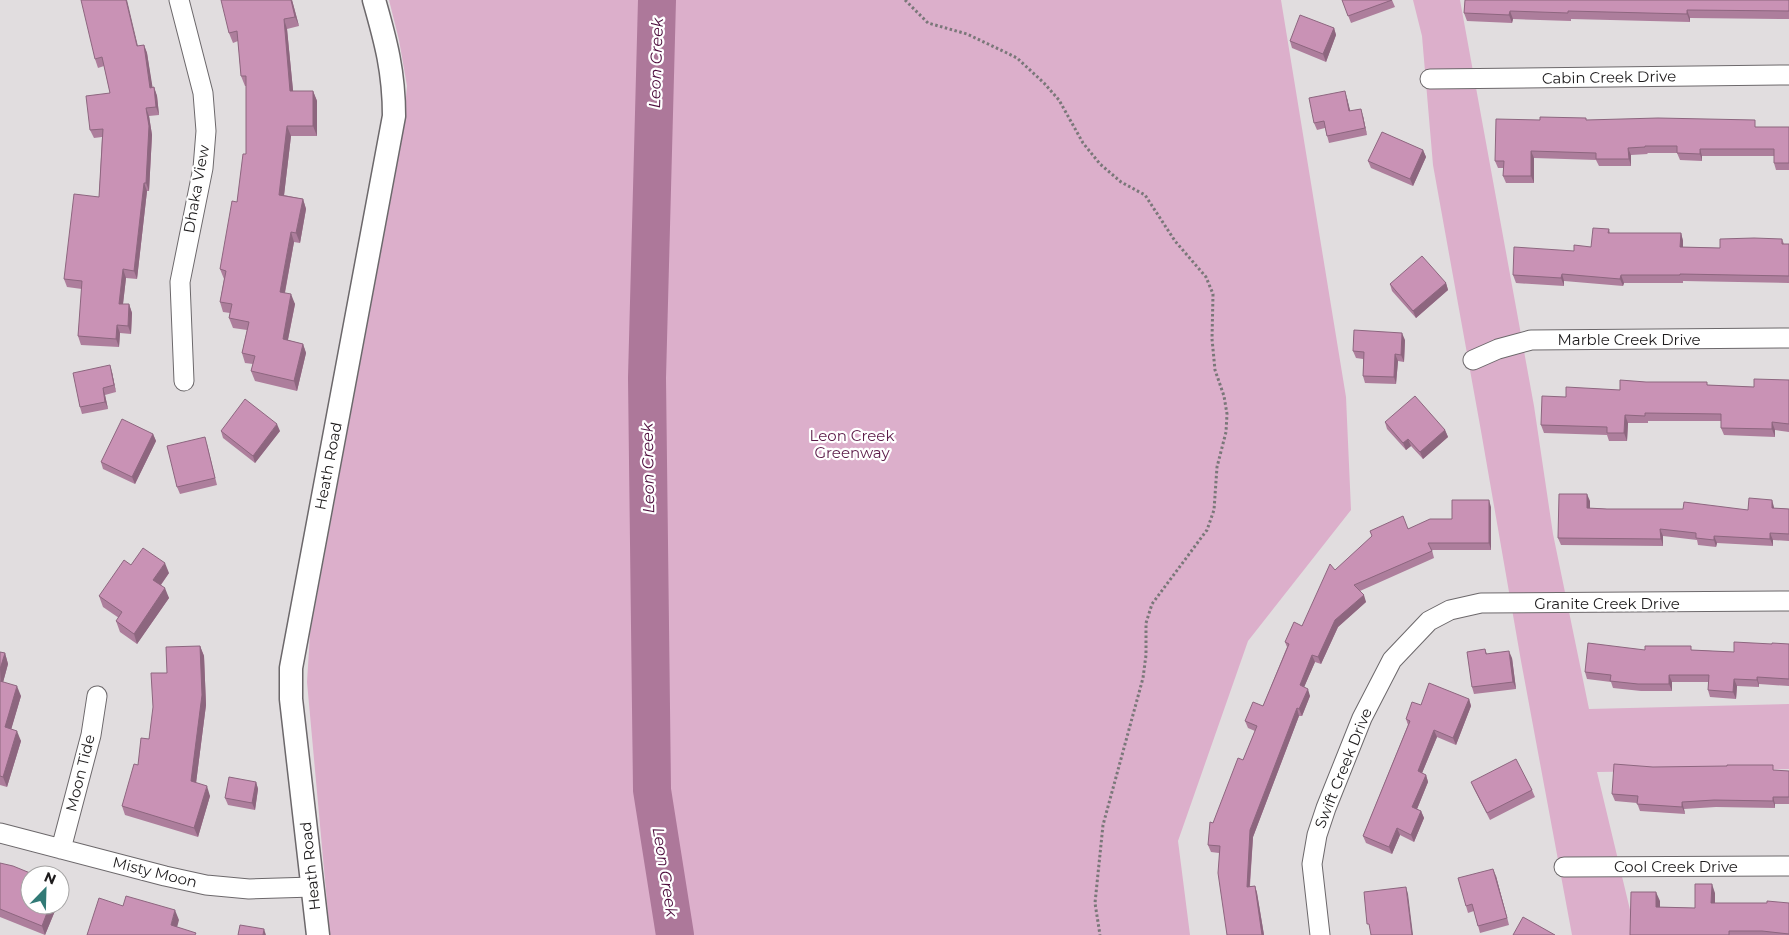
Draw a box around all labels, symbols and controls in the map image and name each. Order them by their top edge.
water label: Leon Creek [645,16,667,109]
street label: Cabin Creek Drive [1542,66,1676,88]
street label: Dhaka View [179,143,213,235]
street label: Marble Creek Drive [1557,330,1701,349]
street label: Heath Road [310,420,346,512]
water label: Leon Creek [638,421,658,513]
park label: Leon Creek Greenway [810,426,894,462]
street label: Granite Creek Drive [1534,594,1680,613]
street label: Swift Creek Drive [1310,705,1376,831]
street label: Moon Tide [61,732,99,814]
street label: Heath Road [296,821,324,911]
water label: Leon Creek [649,826,682,920]
street label: Misty Moon [111,852,199,892]
street label: Cool Creek Drive [1614,857,1738,876]
north arrow [20,865,70,915]
text: N [41,868,59,889]

